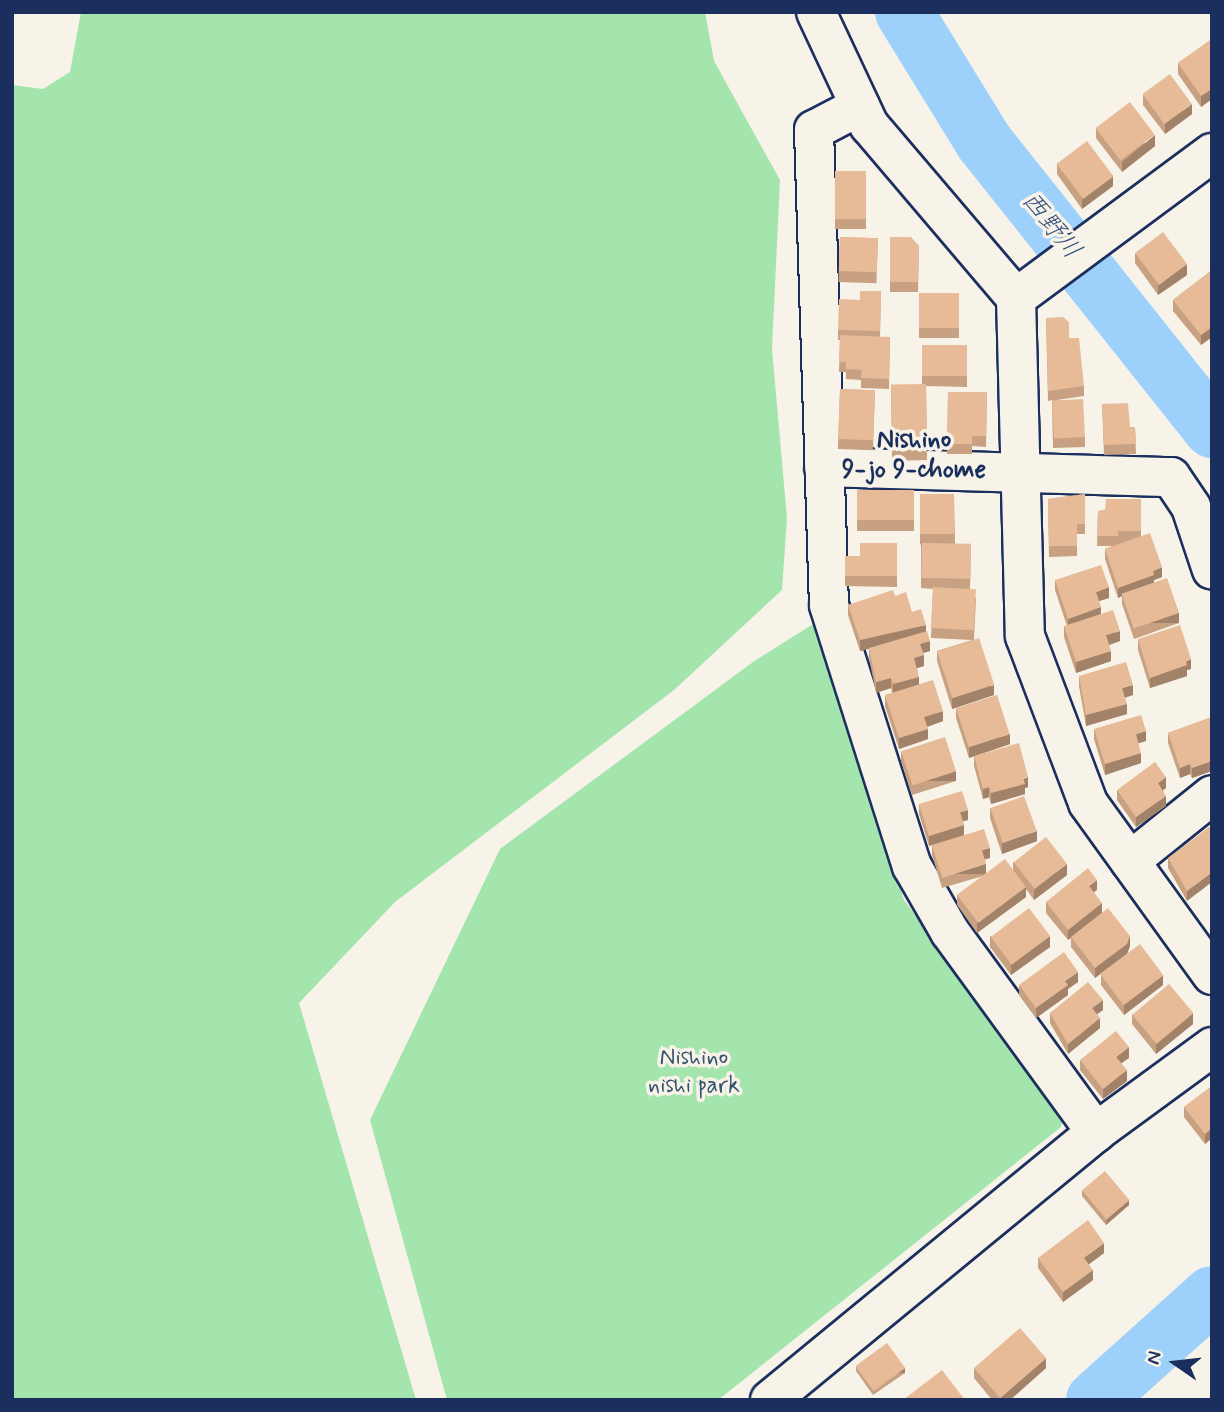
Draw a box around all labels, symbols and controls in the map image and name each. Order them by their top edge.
water label: 西野川 [1013,186,1087,266]
district label: Nishino 9-jo 9-chome [842,425,986,486]
park label: Nishino nishi park [647,1044,741,1100]
north arrow [1140,1328,1210,1398]
text: N [1140,1349,1168,1367]

